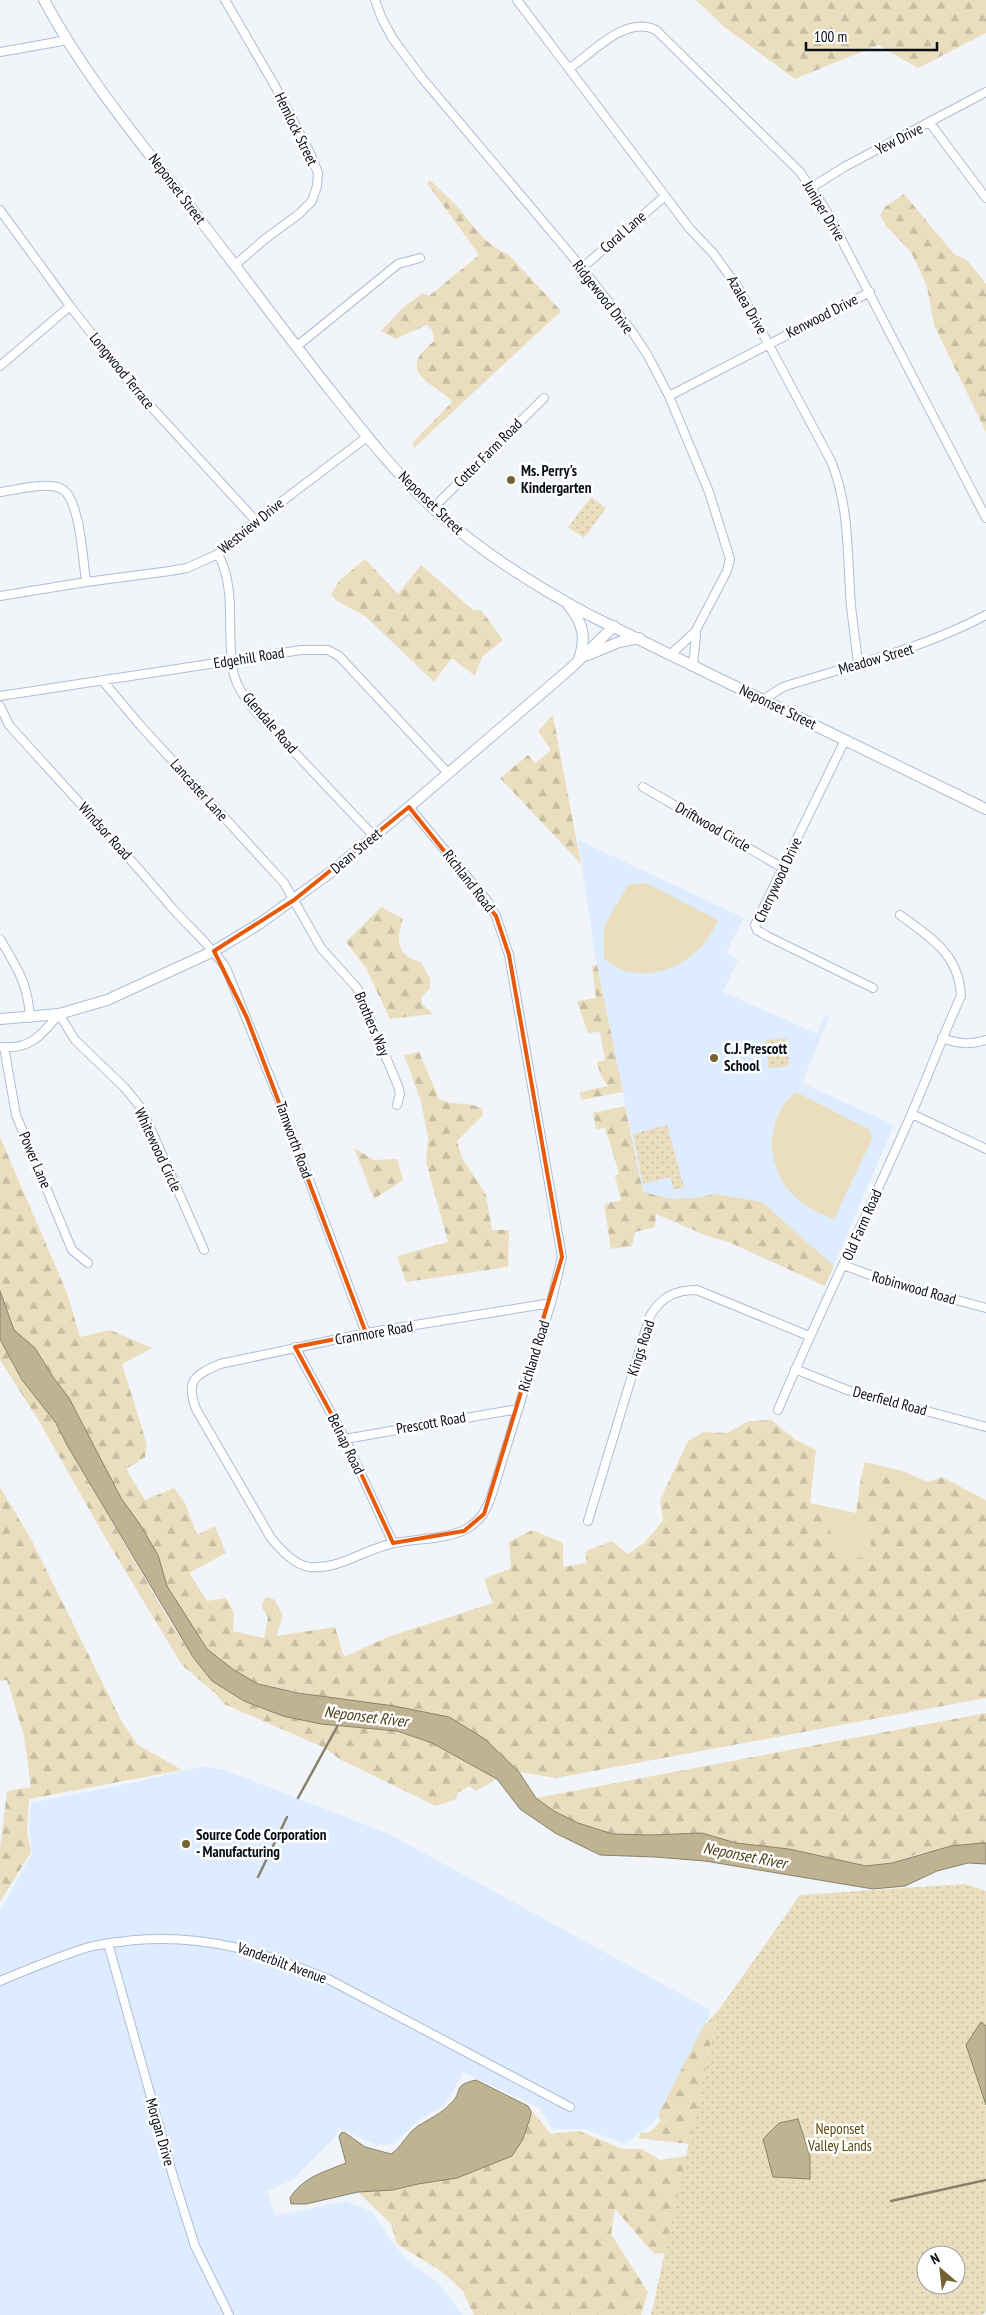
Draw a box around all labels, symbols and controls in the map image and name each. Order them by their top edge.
scale bar [806,20,937,52]
text: 100 m [814,27,847,46]
street label: Hemlock Street [271,89,322,168]
street label: Yew Drive [872,119,926,159]
street label: Neponset Street [145,150,210,228]
street label: Juniper Drive [798,176,850,244]
street label: Coral Lane [596,207,649,257]
street label: Ridgewood Drive [569,256,638,337]
street label: Azalea Drive [723,272,772,337]
street label: Kenwood Drive [783,289,861,342]
street label: Longwood Terrace [86,329,159,413]
street label: Cotter Farm Road [449,414,526,491]
place label: Ms. Perry's Kindergarten [521,461,592,497]
street label: Neponset Street [395,467,468,538]
marker: Ms. Perry's Kindergarten [505,474,517,486]
street label: Westview Drive [214,493,287,558]
street label: Meadow Street [836,639,916,678]
street label: Edgehill Road [212,643,286,672]
street label: Neponset Street [737,680,820,733]
street label: Glendale Road [239,688,302,757]
street label: Lancaster Lane [166,755,232,825]
street label: Driftwood Circle [672,797,754,856]
street label: Windsor Road [75,798,136,863]
street label: Dean Street [326,824,385,877]
street label: Cherrywood Drive [749,834,806,926]
street label: Richland Road [439,846,500,916]
street label: Brothers Way [350,989,395,1059]
place label: C.J. Prescott School [724,1039,788,1075]
marker: C.J. Prescott School [708,1052,720,1064]
street label: Tamworth Road [272,1099,317,1181]
street label: Whitewood Circle [131,1105,186,1195]
street label: Power Lane [15,1129,56,1191]
street label: Old Farm Road [837,1186,886,1263]
street label: Robinwood Road [870,1266,958,1309]
street label: Cranmore Road [334,1316,414,1349]
street label: Richland Road [514,1318,553,1394]
street label: Kings Road [623,1318,658,1378]
street label: Deerfield Road [851,1382,929,1419]
street label: Prescott Road [395,1407,467,1438]
street label: Belnap Road [324,1411,369,1477]
water label: Neponset River [323,1701,412,1731]
place label: Source Code Corporation - Manufacturing [196,1825,327,1861]
water label: Neponset River [702,1837,791,1873]
marker: Source Code Corporation - Manufacturing [180,1838,192,1850]
street label: Vanderbilt Avenue [234,1937,329,1988]
street label: Morgan Drive [142,2096,179,2168]
park label: Neponset Valley Lands [807,2119,872,2155]
north arrow [916,2245,966,2295]
text: N [927,2249,942,2268]

